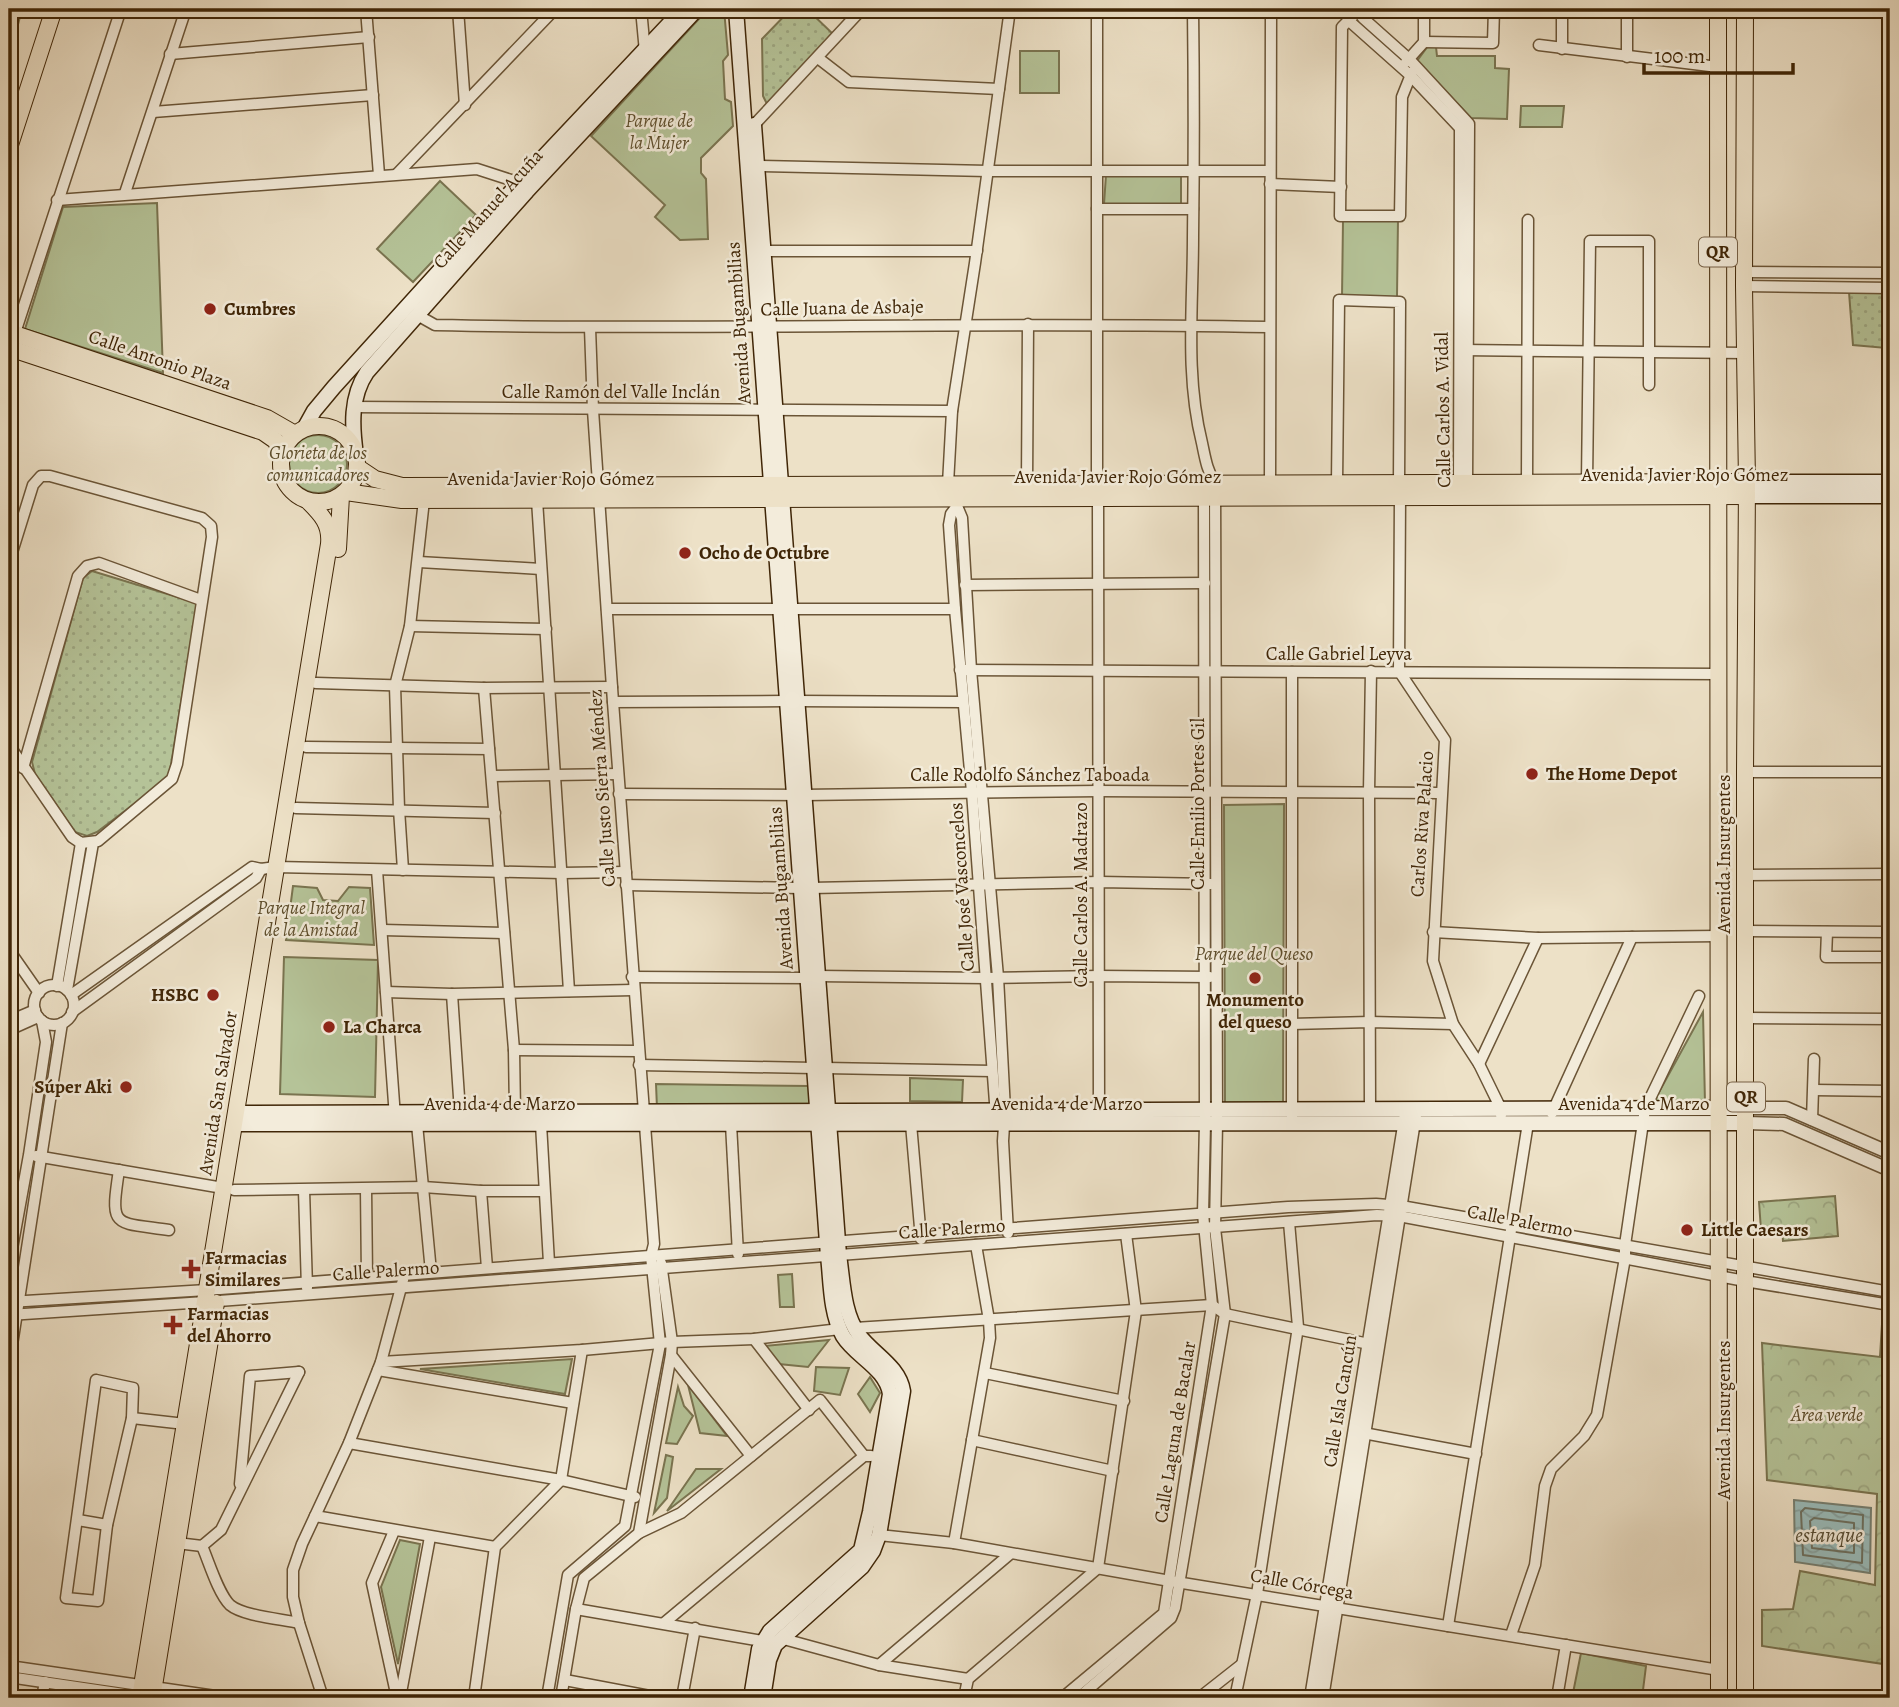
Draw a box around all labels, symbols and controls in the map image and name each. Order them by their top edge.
scale bar [1644,32,1792,76]
text: 100 m [1654,42,1705,70]
park label: Parque de la Mujer [625,108,693,156]
street label: Calle Manuel Acuña [427,143,549,275]
road number: QR [1699,238,1737,266]
street label: Avenida Bugambilias [720,241,758,406]
street label: Calle Juana de Asbaje [760,294,924,322]
place label: Cumbres [224,296,296,322]
marker: Cumbres [202,301,218,317]
street label: Calle Antonio Plaza [85,323,235,397]
street label: Calle Carlos A. Vidal [1429,331,1457,488]
street label: Calle Ramón del Valle Inclán [502,379,720,405]
park label: Glorieta de los comunicadores [267,440,370,488]
street label: Avenida Javier Rojo Gómez [1581,462,1788,488]
street label: Avenida Javier Rojo Gómez [1014,464,1221,490]
street label: Avenida Javier Rojo Gómez [447,466,654,492]
place label: Ocho de Octubre [699,540,830,566]
marker: Ocho de Octubre [677,545,693,561]
street label: Calle Gabriel Leyva [1266,641,1412,667]
street label: Calle Justo Sierra Méndez [582,688,622,888]
street label: Calle Emilio Portes Gil [1185,718,1211,890]
street label: Carlos Riva Palacio [1404,750,1440,898]
place label: The Home Depot [1546,761,1678,787]
street label: Calle Rodolfo Sánchez Taboada [910,762,1150,788]
marker: The Home Depot [1524,766,1540,782]
street label: Avenida Insurgentes [1711,774,1737,935]
street label: Calle José Vasconcelos [943,802,981,972]
street label: Calle Carlos A. Madrazo [1068,802,1094,988]
street label: Avenida Bugambilias [762,806,800,971]
park label: Parque Integral de la Amistad [257,895,365,943]
park label: Parque del Queso [1195,941,1314,967]
marker: Monumento del queso [1247,970,1263,986]
place label: HSBC [151,982,199,1008]
marker: HSBC [205,987,221,1003]
place label: Monumento del queso [1206,987,1304,1035]
street label: Avenida San Salvador [192,1009,244,1178]
place label: La Charca [343,1014,422,1040]
marker: La Charca [321,1019,337,1035]
place label: Súper Aki [34,1074,112,1100]
marker: Súper Aki [118,1079,134,1095]
road number: QR [1727,1082,1765,1112]
street label: Avenida 4 de Marzo [423,1091,576,1117]
street label: Avenida 4 de Marzo [990,1091,1143,1117]
street label: Avenida 4 de Marzo [1557,1091,1710,1117]
street label: Calle Palermo [1465,1198,1575,1244]
street label: Calle Palermo [898,1212,1006,1246]
place label: Little Caesars [1701,1217,1809,1243]
marker: Little Caesars [1679,1222,1695,1238]
place label: Farmacias Similares [205,1245,287,1293]
street label: Calle Palermo [332,1254,440,1288]
marker: Farmacias Similares [183,1261,199,1277]
place label: Farmacias del Ahorro [187,1301,271,1349]
marker: Farmacias del Ahorro [165,1317,181,1333]
street label: Calle Isla Cancún [1317,1333,1363,1469]
street label: Calle Laguna de Bacalar [1148,1339,1202,1525]
street label: Avenida Insurgentes [1711,1340,1737,1501]
park label: Área verde [1790,1402,1863,1428]
water label: estanque [1795,1521,1863,1549]
street label: Calle Córcega [1248,1562,1356,1606]

